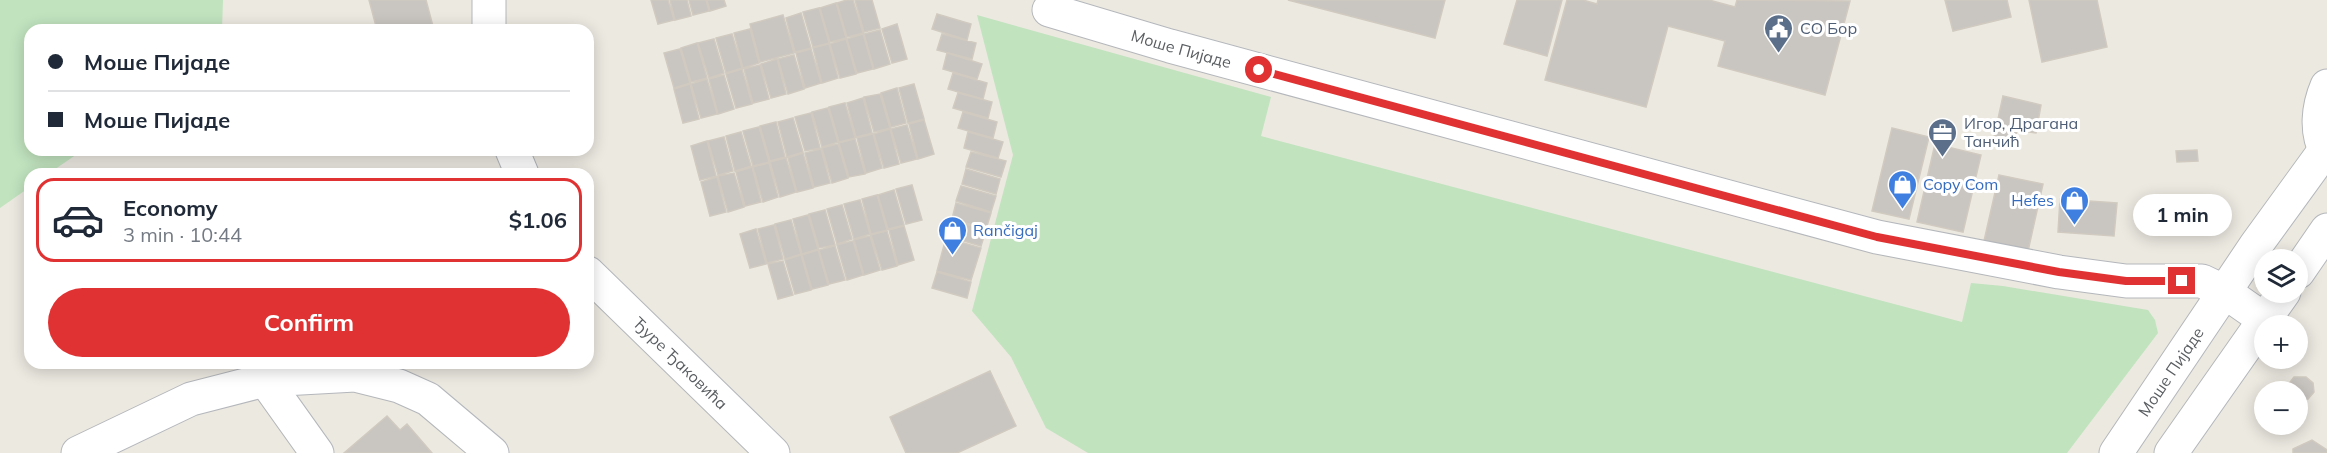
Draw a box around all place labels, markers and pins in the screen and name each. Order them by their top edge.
public building icon: СО Бор [1763,12,1795,54]
place label: СО Бор [1800,18,1857,38]
place label: Игор, Драгана Танчић [1964,113,2078,151]
office icon: Игор, Драгана Танчић [1927,116,1959,158]
shop icon: Copy Com [1886,168,1918,210]
place label: Copy Com [1923,174,1998,194]
shop icon: Hefes [2059,184,2091,226]
place label: Hefes [2011,190,2054,210]
shop icon: Rančigaj [936,214,968,256]
place label: Rančigaj [973,220,1038,240]

